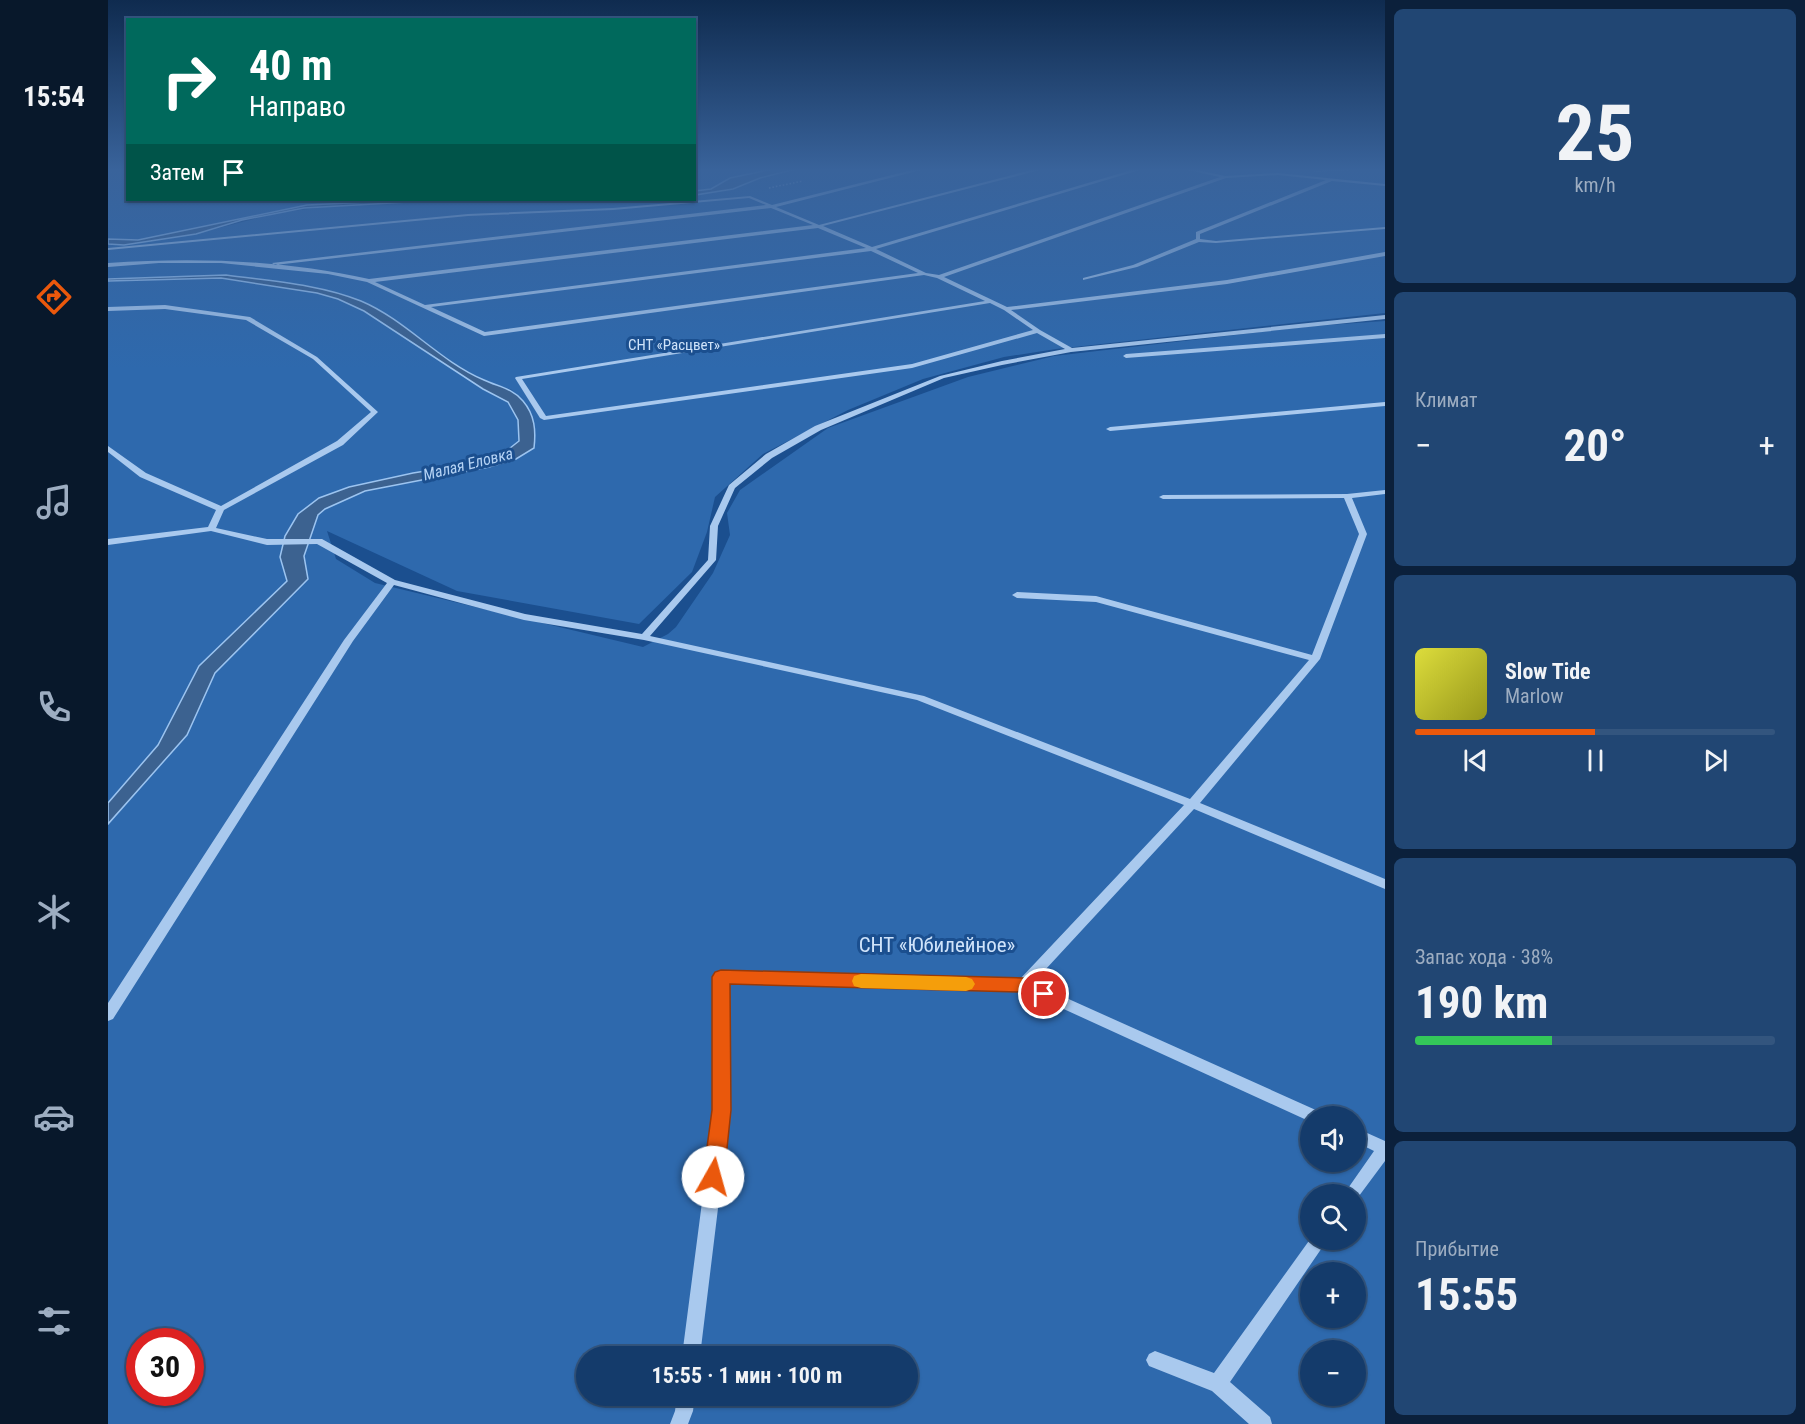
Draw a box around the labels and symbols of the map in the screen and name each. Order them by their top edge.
park label: СНТ «Расцвет» [628,336,720,354]
water label: Малая Еловка [421,444,515,484]
park label: СНТ «Юбилейное» [859,933,1016,957]
pin [1018,968,1069,1019]
position arrow [681,1145,745,1209]
speed limit sign: 30 [126,1328,204,1406]

